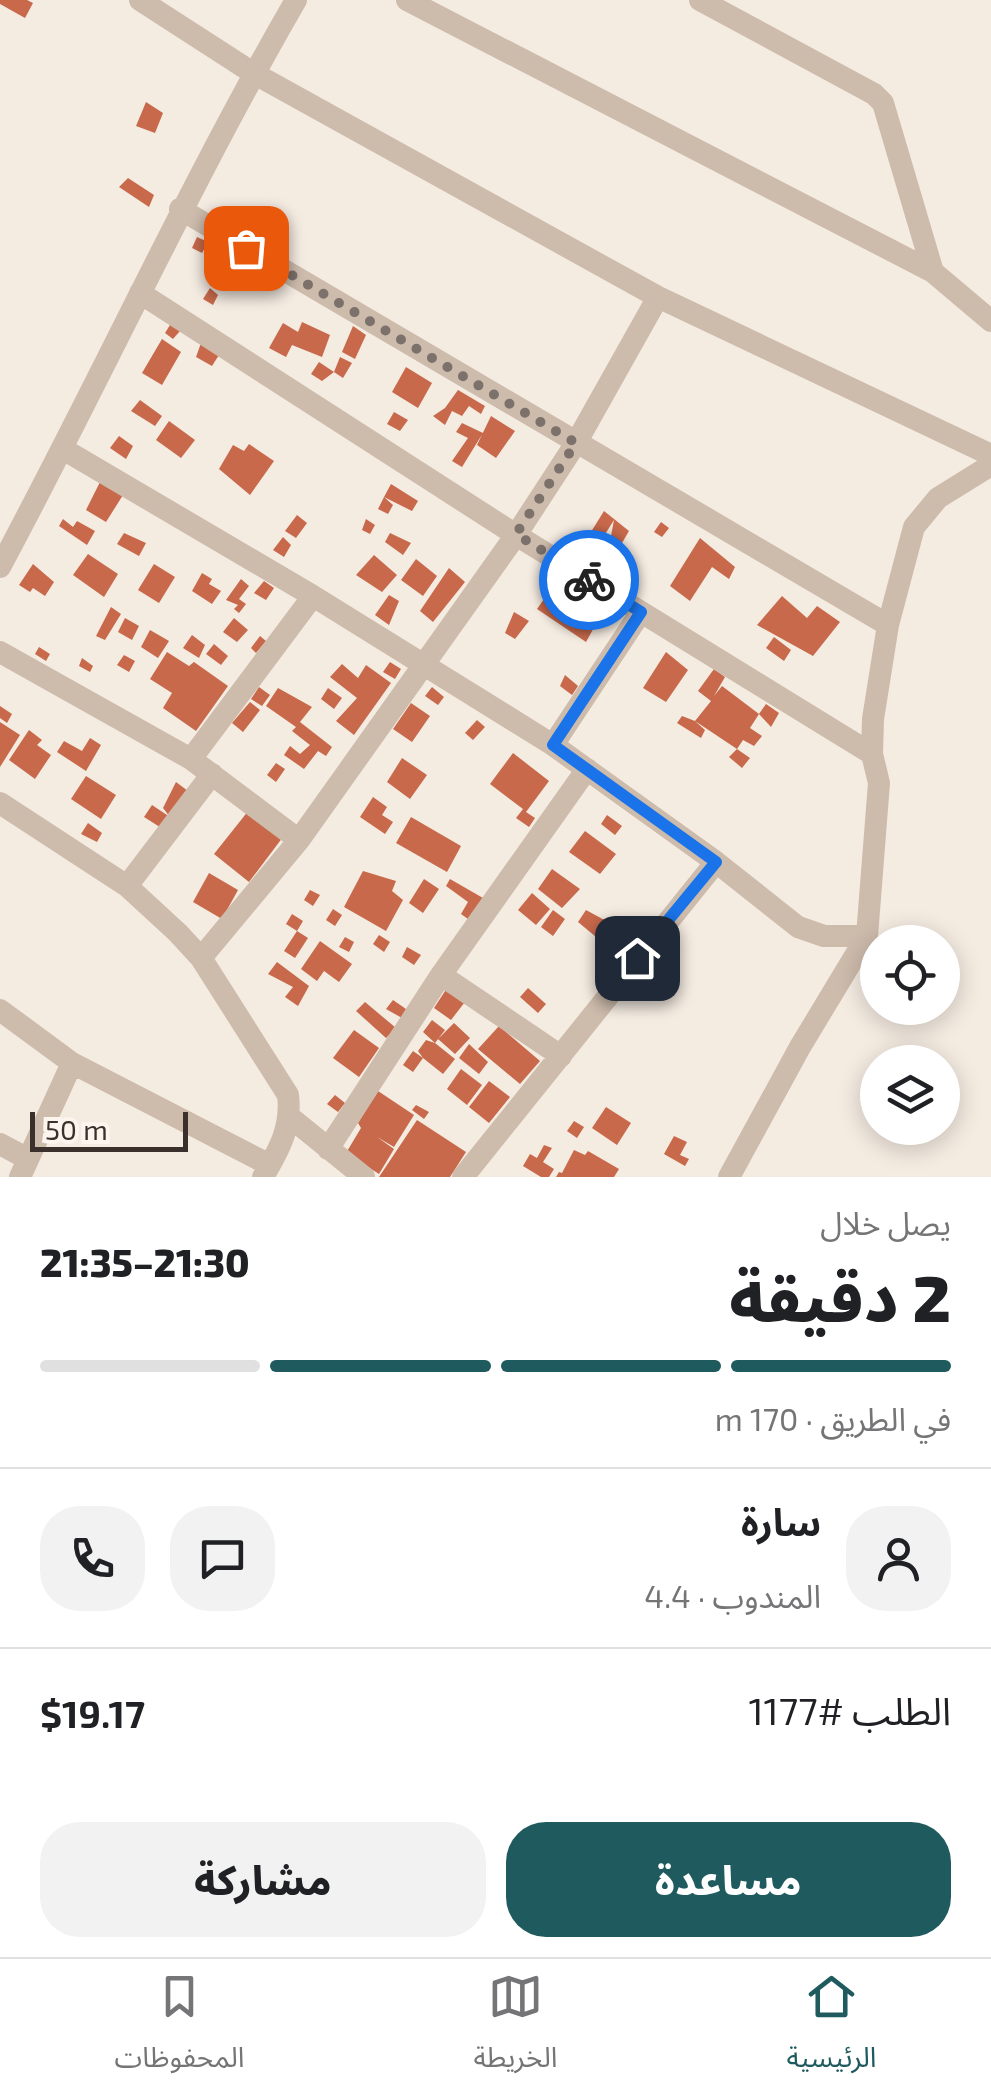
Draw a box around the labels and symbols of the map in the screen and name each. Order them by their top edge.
pin [204,206,289,291]
courier [539,530,639,630]
pin [595,916,680,1001]
scale bar [30,1107,188,1152]

